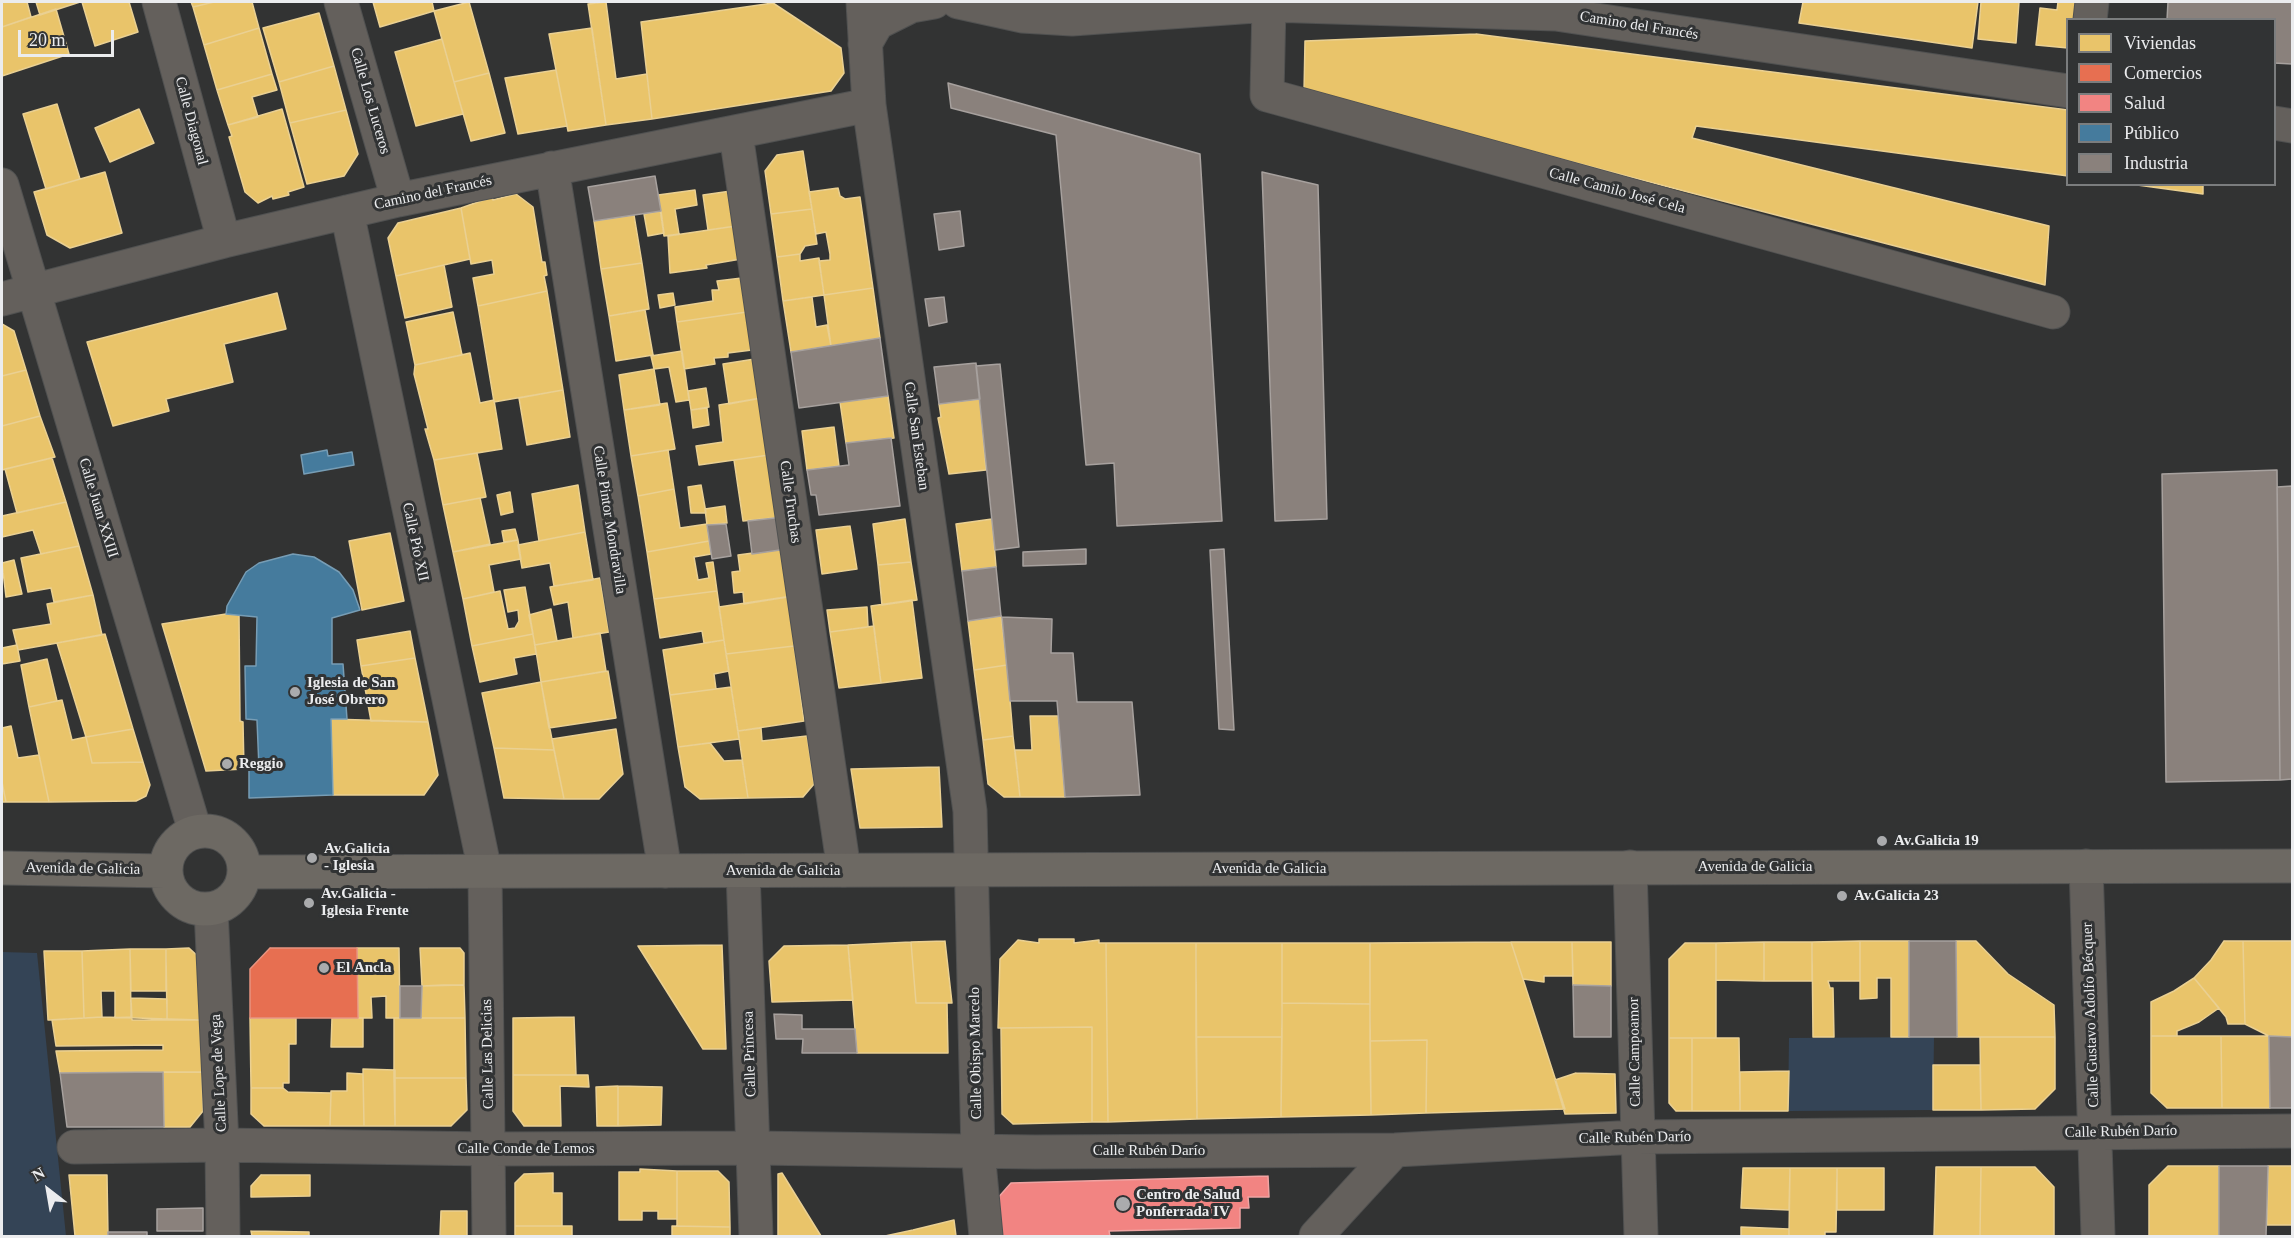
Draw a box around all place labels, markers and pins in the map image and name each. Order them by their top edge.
place label: Iglesia de San José Obrero [307,674,395,709]
marker: Iglesia de San José Obrero [288,685,302,699]
place label: Reggio [239,755,283,773]
marker: Reggio [220,757,234,771]
place label: Av.Galicia 19 [1894,832,1979,850]
marker: Av.Galicia 19 [1875,834,1889,848]
place label: Av.Galicia - Iglesia [324,840,390,875]
marker: Av.Galicia - Iglesia [305,851,319,865]
place label: Av.Galicia - Iglesia Frente [321,885,409,920]
place label: Av.Galicia 23 [1854,887,1939,905]
marker: Av.Galicia 23 [1835,889,1849,903]
marker: Av.Galicia - Iglesia Frente [302,896,316,910]
place label: El Ancla [336,959,391,977]
marker: El Ancla [317,961,331,975]
place label: Centro de Salud Ponferrada IV [1136,1186,1240,1221]
marker: Centro de Salud Ponferrada IV [1114,1195,1132,1213]

